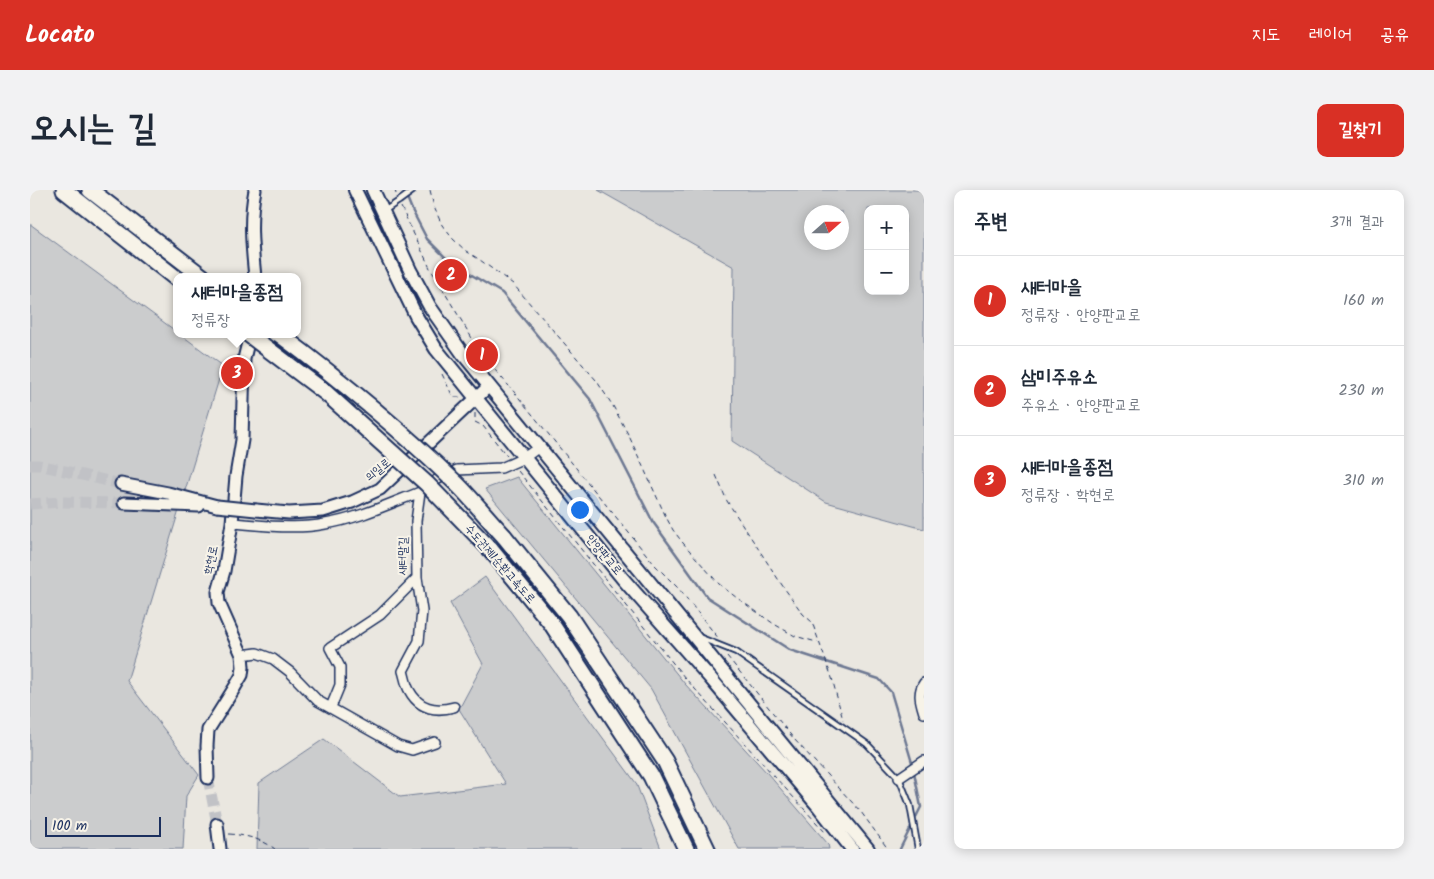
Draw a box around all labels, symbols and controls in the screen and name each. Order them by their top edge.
text: Locato [25,16,95,55]
text: 지도 [1252,21,1281,50]
text: 레이어 [1309,21,1352,50]
text: 공유 [1380,21,1409,50]
text: 오시는 길 [30,102,156,158]
button: 길찾기 [1317,104,1404,157]
north arrow [804,205,849,250]
map controls [864,205,909,295]
button: + [864,205,909,250]
text: 주변 [974,206,1008,239]
text: 3개 결과 [1330,210,1384,235]
button: − [864,250,909,295]
pin: 2 [435,256,467,294]
popup [173,273,301,338]
text: 새터마을 [1021,273,1082,303]
text: 새터마을종점 [191,278,283,308]
text: 1 [988,288,992,313]
text: 160 m [1343,288,1384,313]
text: 정류장 · 안양판교로 [1021,303,1141,328]
text: 정류장 [191,308,230,333]
pin: 1 [466,336,498,374]
pin: 3 [221,354,253,392]
text: 삼미주유소 [1021,363,1097,393]
text: 2 [985,378,995,403]
text: 230 m [1338,378,1384,403]
text: 주유소 · 안양판교로 [1021,393,1141,418]
text: 새터마을종점 [1021,453,1113,483]
street label: 의일로 [361,454,395,486]
text: 3 [986,468,994,493]
text: 310 m [1343,468,1384,493]
text: 정류장 · 학현로 [1021,483,1115,508]
your location [567,497,593,523]
street label: 수도권제1순환고속도로 [460,520,540,608]
street label: 안양판교로 [581,530,627,580]
street label: 새터말길 [393,536,413,576]
street label: 학현로 [199,544,223,576]
scale bar [45,814,161,837]
text: 100 m [52,815,87,837]

